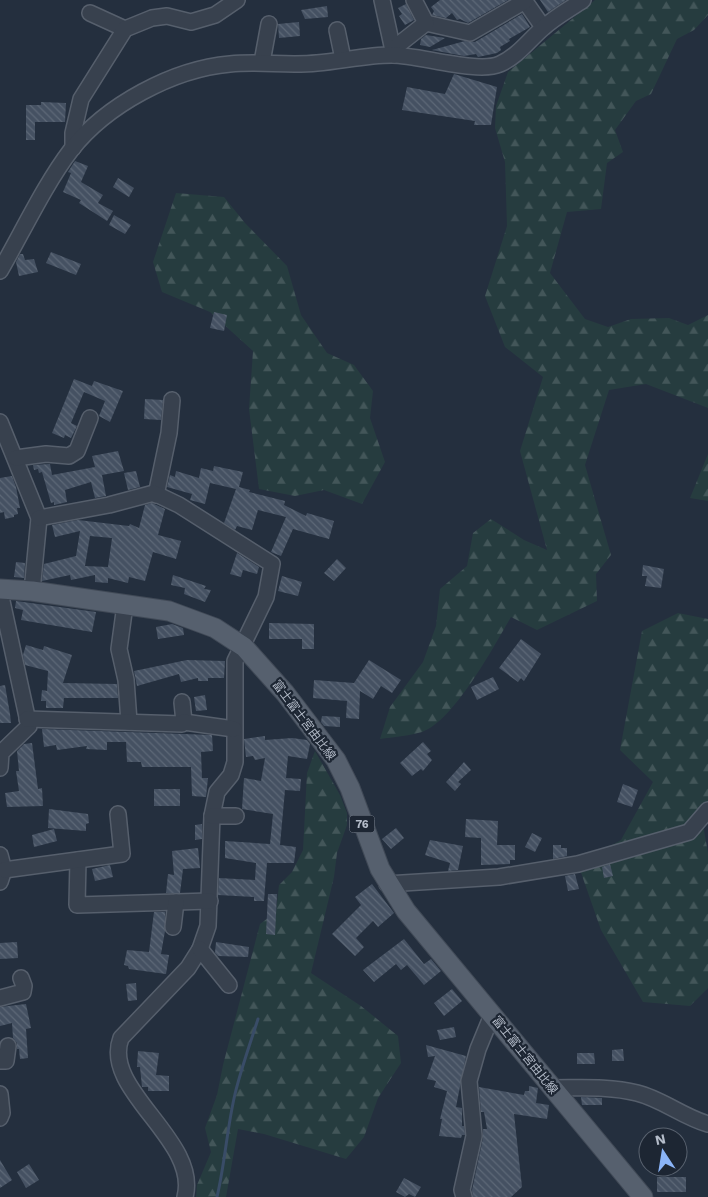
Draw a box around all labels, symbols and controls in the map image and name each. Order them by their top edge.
street label: 富士富士宮由比線 [270,677,338,763]
road number: 76 [350,816,374,832]
street label: 富士富士宮由比線 [489,1013,561,1097]
north arrow [638,1127,688,1177]
text: N [654,1130,667,1148]

